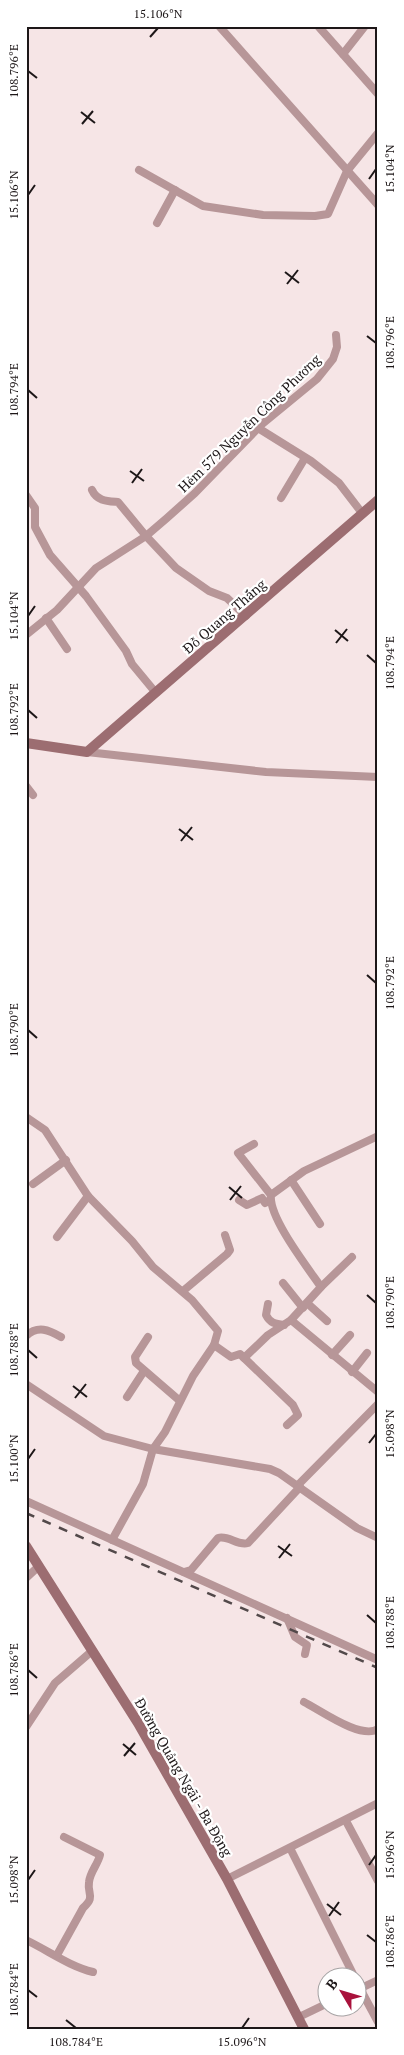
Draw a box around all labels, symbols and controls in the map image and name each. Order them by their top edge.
text: 15.106°N [133,6,183,21]
text: 108.796°E [6,44,21,98]
text: 15.104°N [382,144,397,194]
text: 15.106°N [6,170,21,220]
text: 108.796°E [382,316,397,370]
street label: Hẻm 579 Nguyễn Công Phương [174,349,325,496]
text: 108.794°E [6,363,21,417]
street label: Đỗ Quang Thắng [178,574,270,657]
text: 15.104°N [6,591,21,641]
text: 108.794°E [382,636,397,690]
text: 108.792°E [6,683,21,737]
text: 108.792°E [382,956,397,1010]
text: 108.790°E [6,1003,21,1057]
text: 108.790°E [382,1276,397,1330]
text: 108.788°E [6,1323,21,1377]
text: 15.098°N [382,1409,397,1459]
text: 15.100°N [6,1434,21,1484]
text: 108.788°E [382,1596,397,1650]
text: 108.786°E [6,1643,21,1697]
street label: Đường Quảng Ngãi - Ba Động [131,1694,238,1860]
text: 15.096°N [382,1830,397,1880]
text: 15.098°N [6,1855,21,1905]
text: 108.786°E [382,1915,397,1969]
text: 108.784°E [6,1963,21,2017]
north arrow [316,1968,366,2018]
text: B [321,1974,342,1993]
text: 108.784°E [49,2034,103,2049]
text: 15.096°N [217,2034,267,2049]

